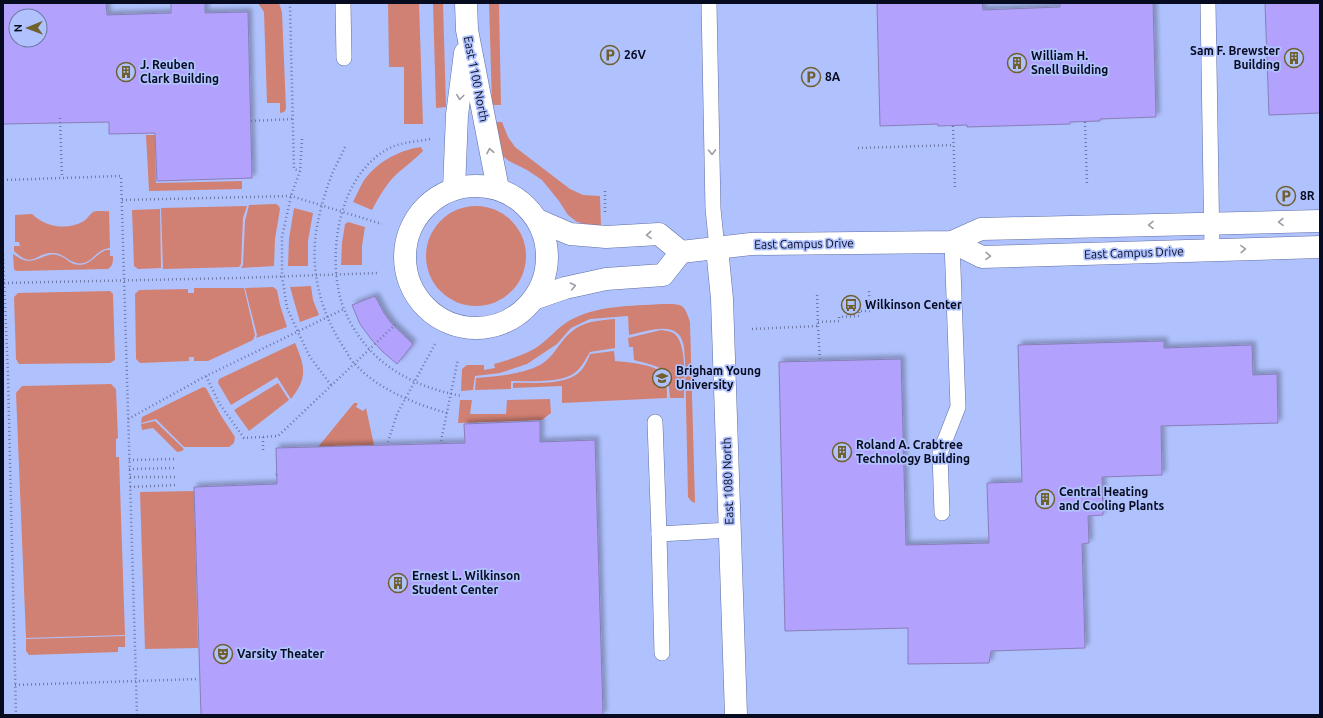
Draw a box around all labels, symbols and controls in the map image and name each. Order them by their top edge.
north arrow [8,8,48,48]
text: N [12,24,24,32]
street label: East 1100 North [462,35,491,123]
parking icon: 26V [599,44,621,66]
place label: Sam F. Brewster Building [1190,44,1280,71]
building icon: Sam F. Brewster Building [1283,47,1305,69]
place label: 26V [624,48,647,61]
place label: William H. Snell Building [1031,49,1108,76]
building icon: William H. Snell Building [1006,52,1028,74]
place label: J. Reuben Clark Building [140,58,219,85]
building icon: J. Reuben Clark Building [115,61,137,83]
parking icon: 8A [800,66,822,88]
place label: 8A [825,70,841,83]
one-way arrow [455,94,464,100]
one-way arrow [486,148,495,154]
one-way arrow [707,149,716,155]
parking icon: 8R [1275,185,1297,207]
place label: 8R [1300,189,1315,202]
one-way arrow [1278,218,1284,226]
one-way arrow [1148,221,1154,230]
one-way arrow [646,230,652,239]
street label: East Campus Drive [754,236,854,251]
street label: East Campus Drive [1084,244,1184,261]
one-way arrow [1240,245,1246,254]
one-way arrow [985,252,991,260]
one-way arrow [570,282,576,290]
bus stop icon: Wilkinson Center [840,294,862,316]
place label: Wilkinson Center [865,298,962,311]
place label: Brigham Young University [676,364,761,391]
school or university icon: Brigham Young University [651,367,673,389]
street label: East 1080 North [719,437,736,525]
place label: Roland A. Crabtree Technology Building [856,438,970,465]
building icon: Roland A. Crabtree Technology Building [831,441,853,463]
place label: Central Heating and Cooling Plants [1059,485,1165,512]
building icon: Central Heating and Cooling Plants [1034,488,1056,510]
place label: Ernest L. Wilkinson Student Center [412,569,520,596]
building icon: Ernest L. Wilkinson Student Center [387,572,409,594]
theatre icon: Varsity Theater [212,643,234,665]
place label: Varsity Theater [237,647,324,660]

